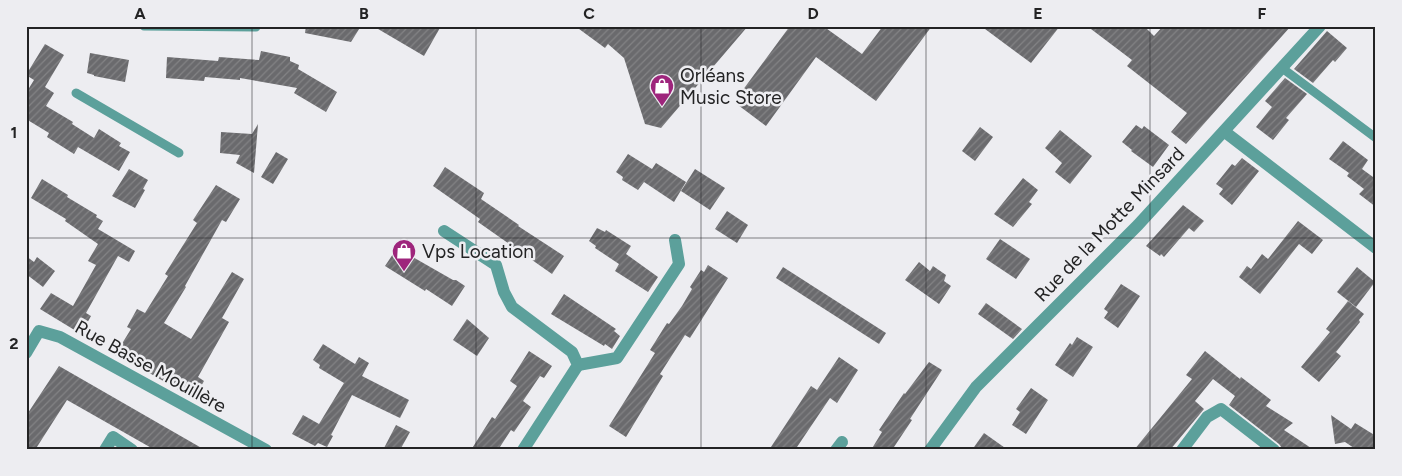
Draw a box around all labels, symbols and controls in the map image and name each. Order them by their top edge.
text: A [134,4,146,23]
text: B [359,4,369,23]
text: C [583,4,595,23]
text: D [807,4,819,23]
text: E [1033,4,1043,23]
text: F [1258,4,1267,23]
place label: Orléans Music Store [680,64,782,109]
shop icon: Orléans Music Store [649,73,675,107]
text: 1 [11,123,17,142]
street label: Rue de la Motte Minsard [1030,142,1189,306]
shop icon: Vps Location [391,238,417,272]
place label: Vps Location [422,240,534,263]
street label: Rue Basse Mouillère [71,315,230,418]
text: 2 [9,334,19,353]

